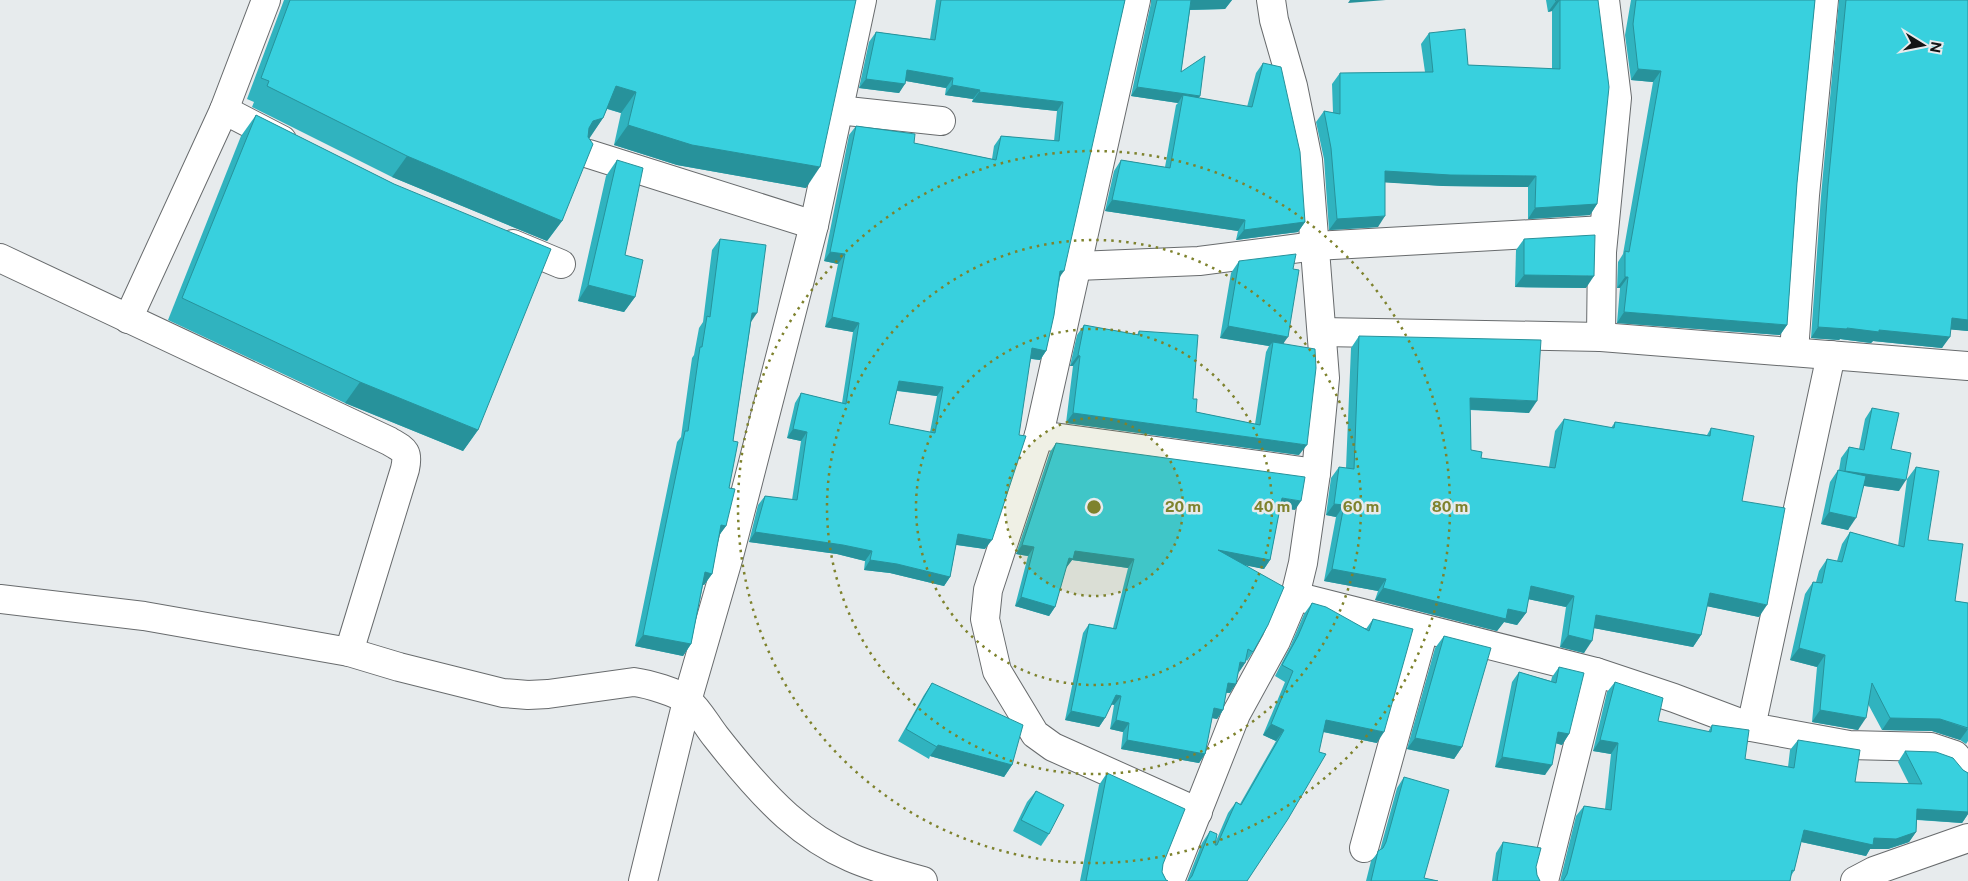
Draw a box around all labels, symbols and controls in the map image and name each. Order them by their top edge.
north arrow [1898,20,1948,70]
text: N [1927,40,1945,54]
centre of rings [1085,498,1103,516]
text: 20 m [1165,498,1201,515]
text: 40 m [1254,498,1290,515]
text: 60 m [1343,498,1379,515]
text: 80 m [1432,498,1468,515]

